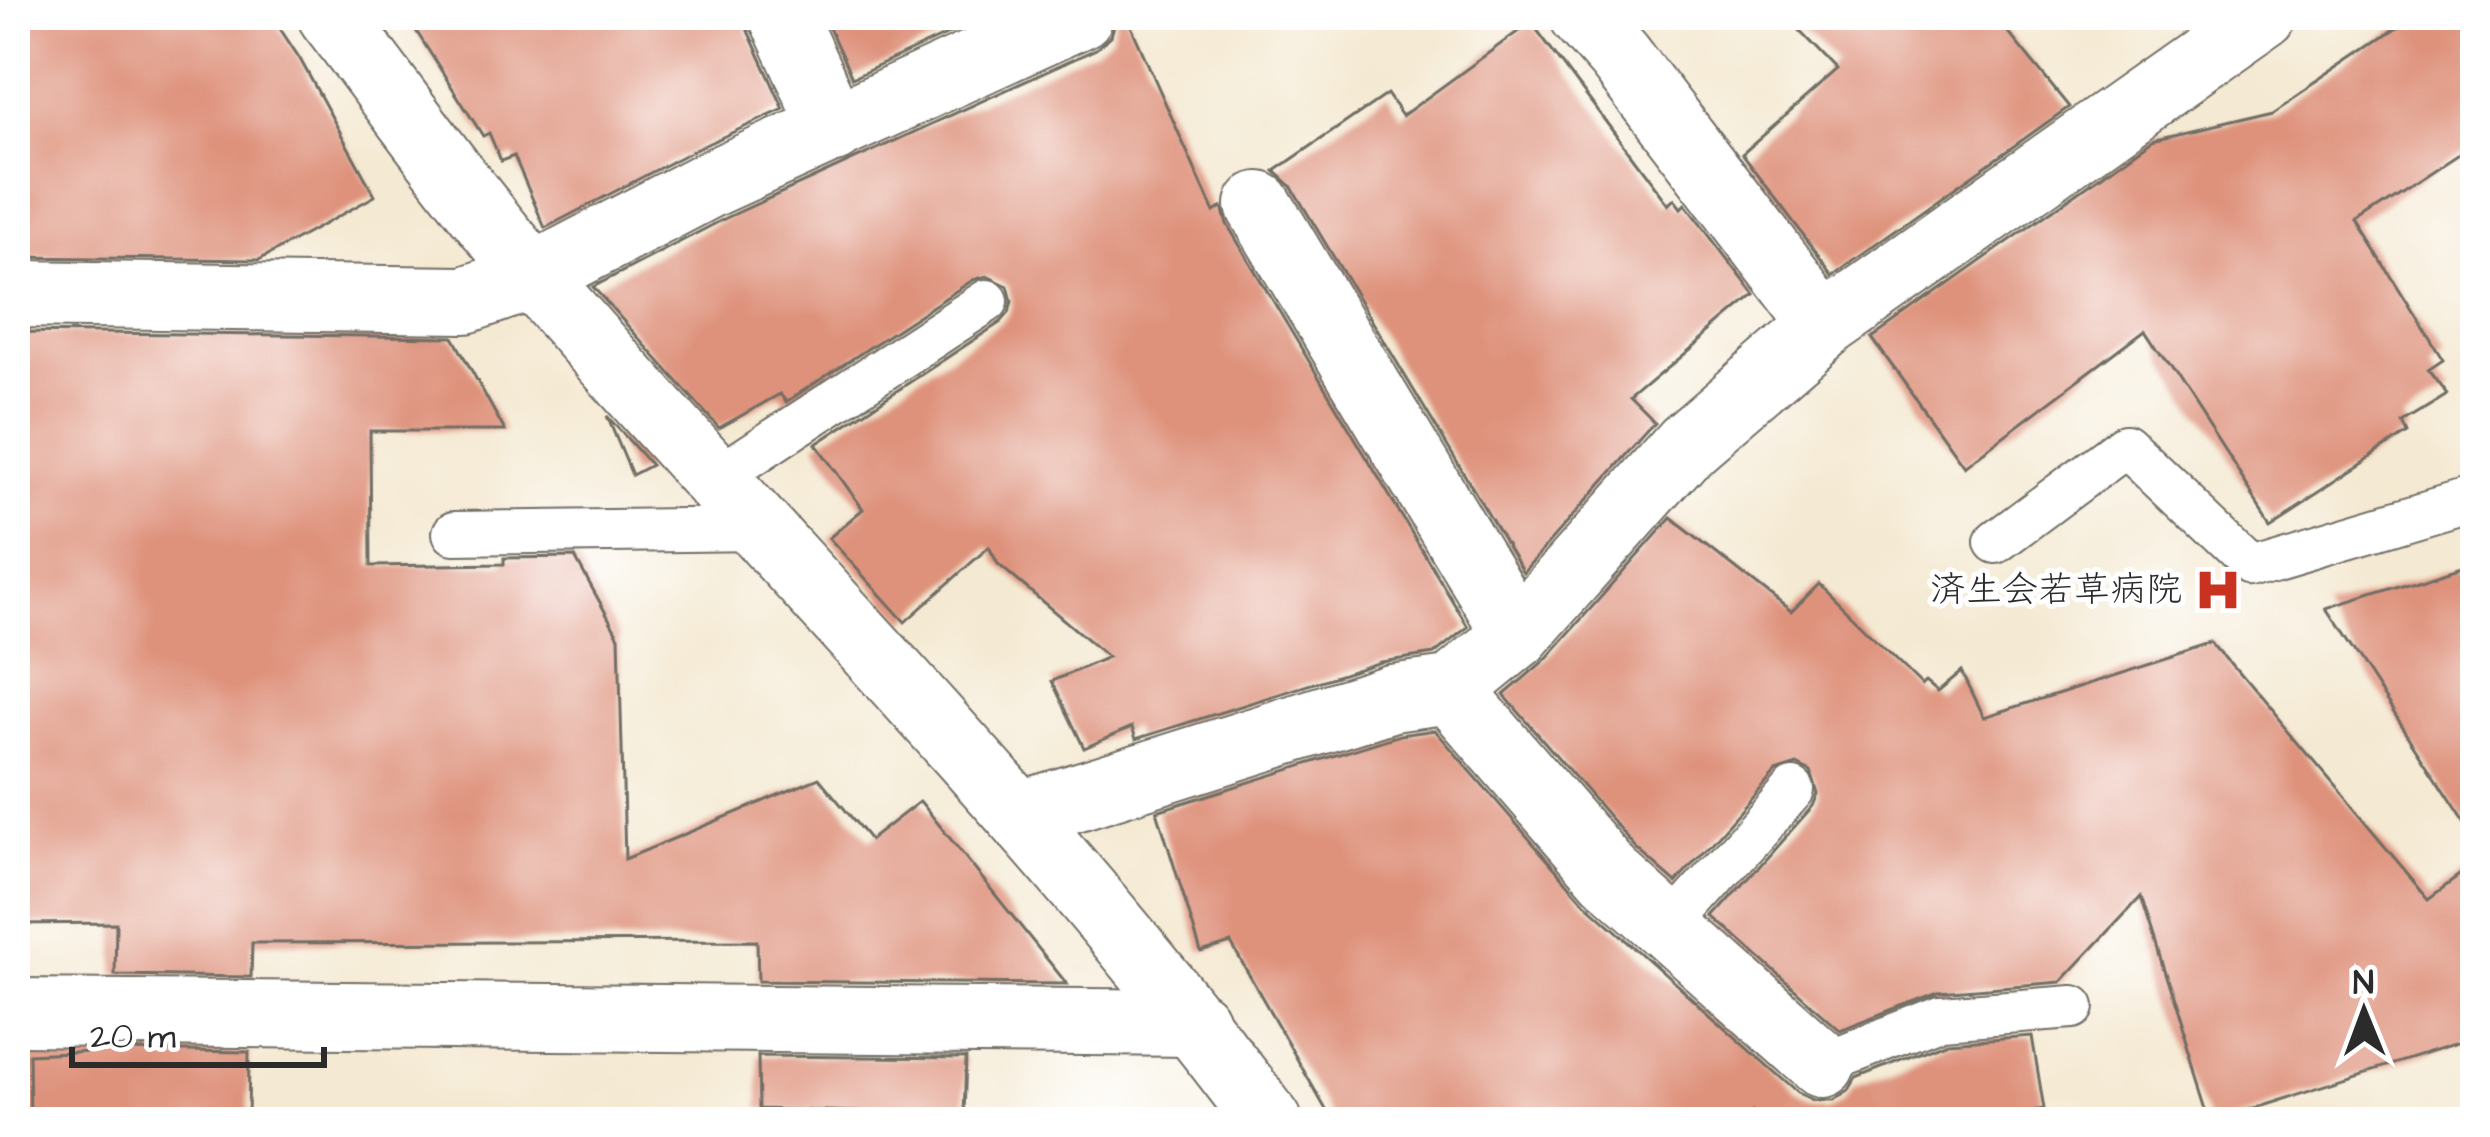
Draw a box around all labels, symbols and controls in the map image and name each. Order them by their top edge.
place label: 済生会若草病院 [1930,565,2182,616]
hospital icon: 済生会若草病院 [2193,565,2243,615]
north arrow [2304,951,2424,1071]
text: N [2353,960,2375,1006]
scale bar [72,993,324,1067]
text: 20 m [90,1011,176,1062]

